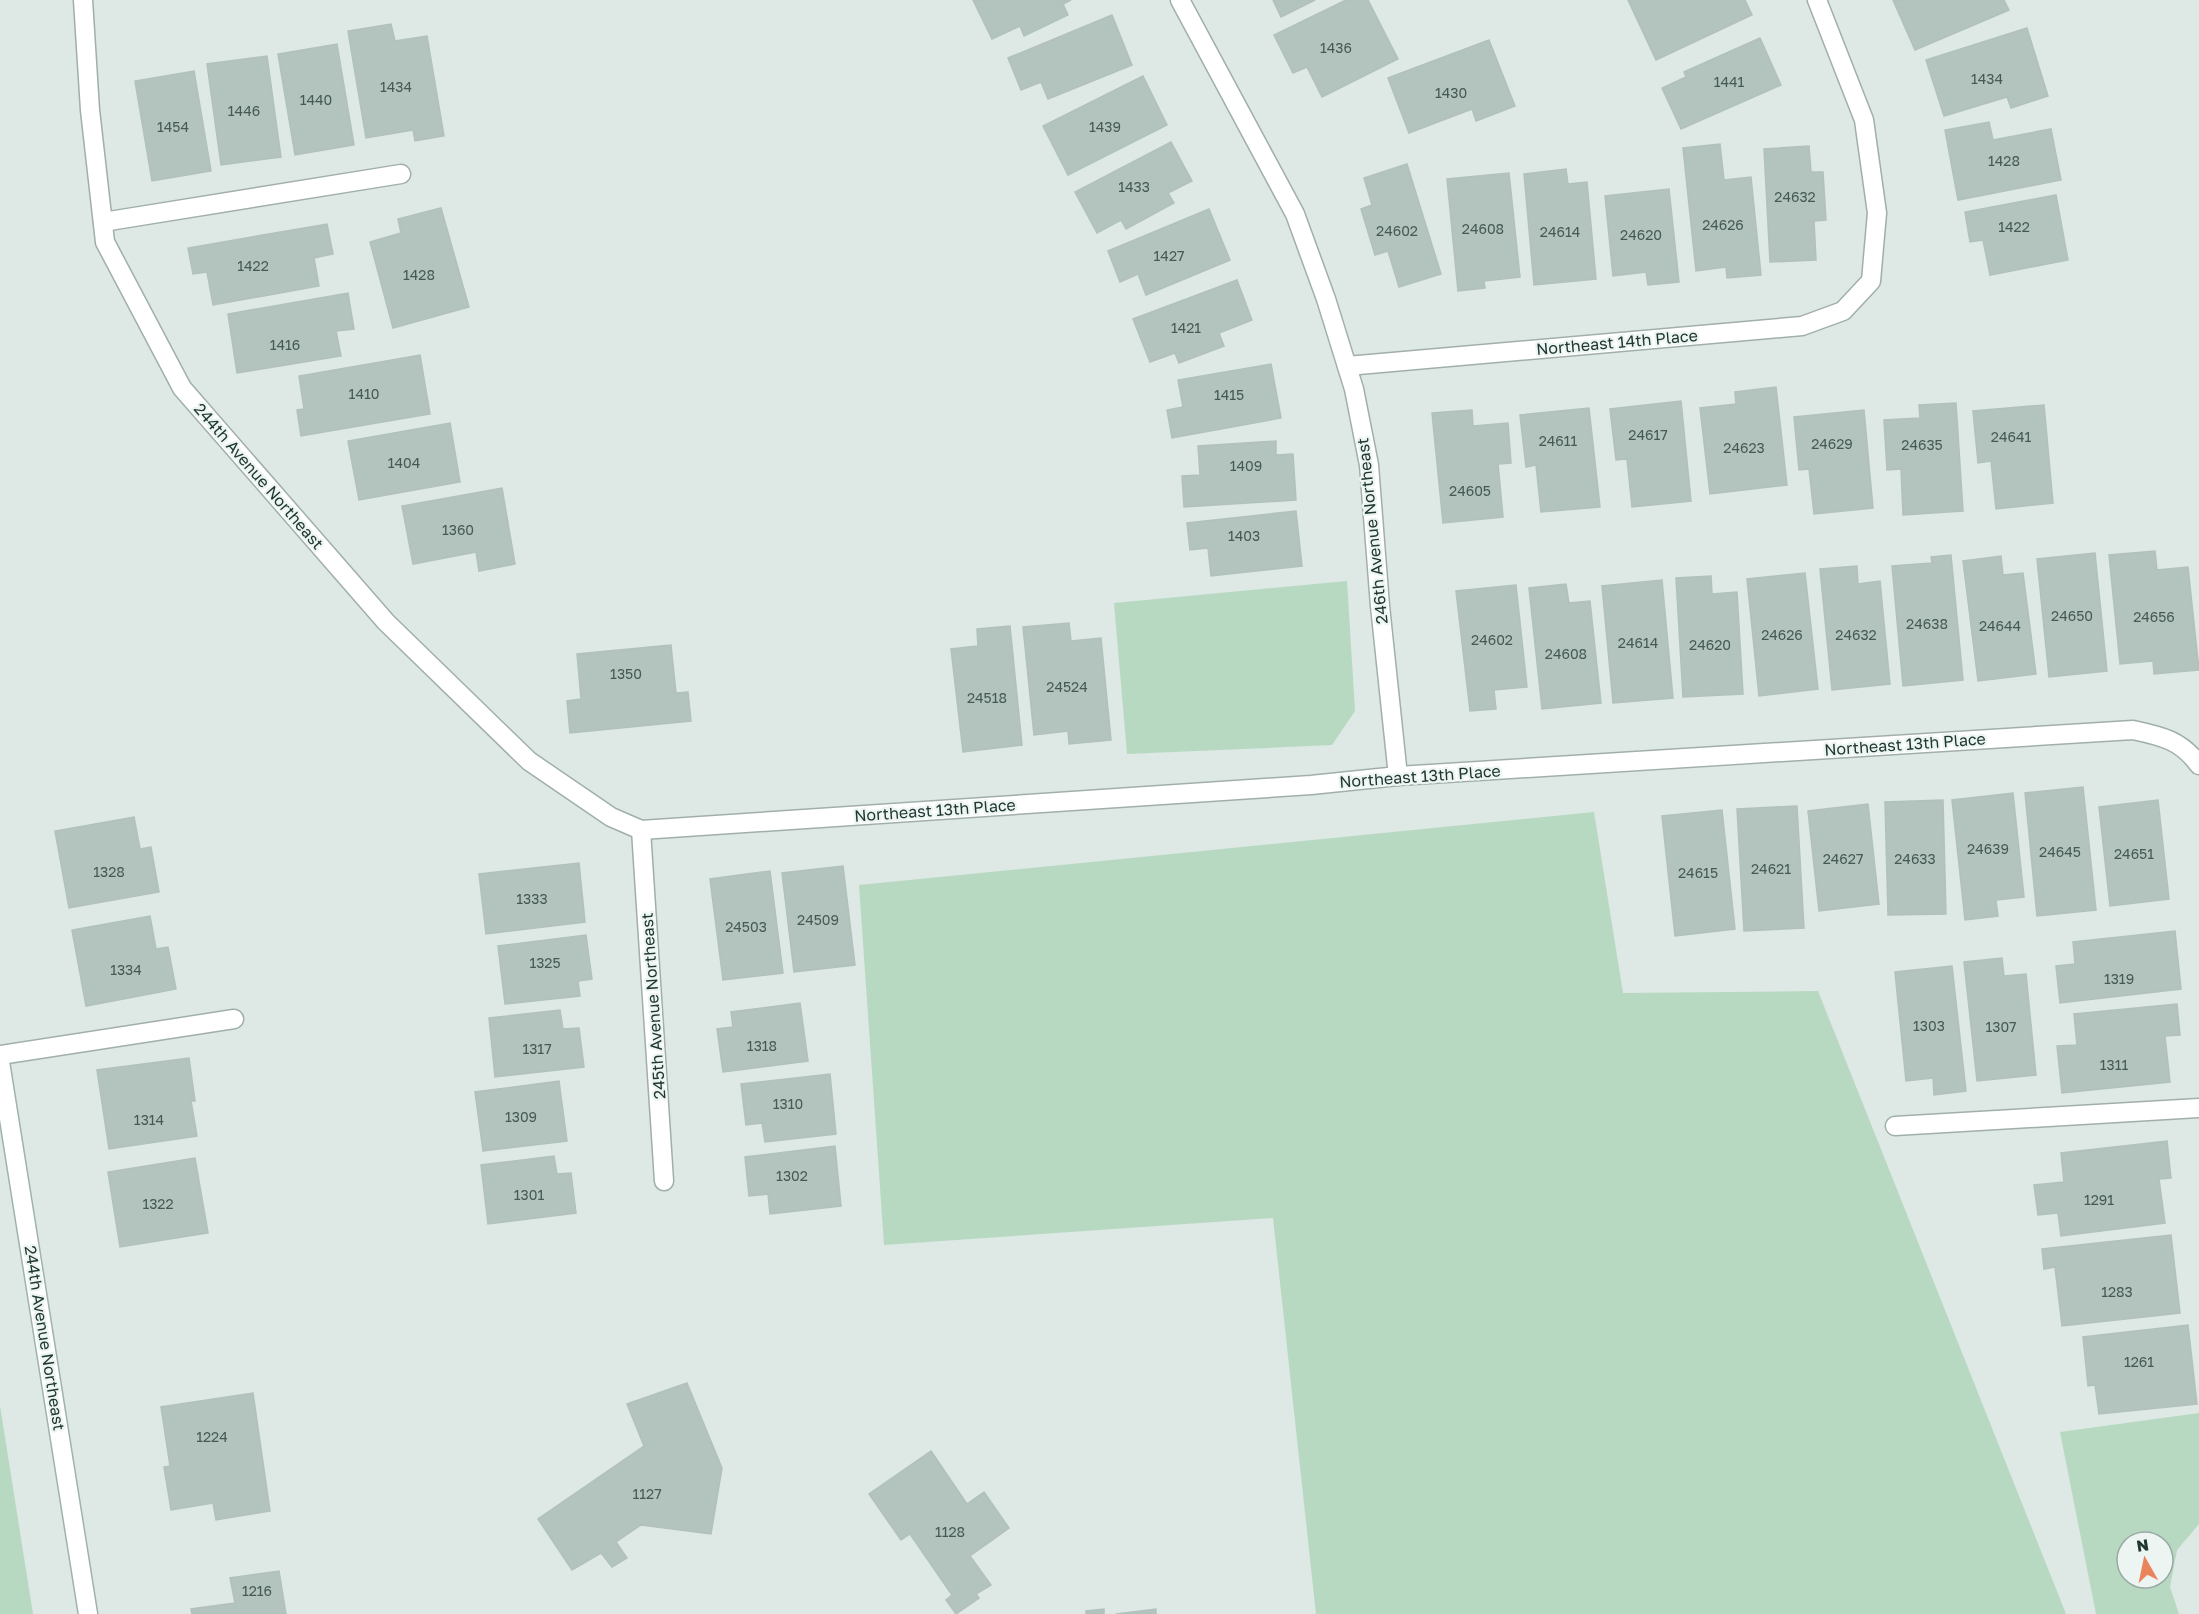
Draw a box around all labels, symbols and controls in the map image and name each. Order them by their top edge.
house number: 1436 [1320,39,1352,56]
house number: 1434 [1971,70,2003,87]
house number: 1441 [1714,73,1745,90]
house number: 1434 [380,78,412,95]
house number: 1430 [1435,84,1467,101]
house number: 1440 [300,91,332,108]
house number: 1446 [228,102,260,119]
house number: 1454 [157,118,189,135]
house number: 1439 [1089,118,1121,135]
house number: 1428 [1988,152,2020,169]
house number: 1433 [1118,178,1150,195]
house number: 24632 [1774,188,1816,205]
house number: 24626 [1702,216,1744,233]
house number: 1422 [1998,218,2030,235]
house number: 24608 [1462,220,1504,237]
house number: 24602 [1376,222,1418,239]
house number: 24614 [1540,223,1580,240]
house number: 24620 [1620,226,1662,243]
house number: 1427 [1154,247,1184,264]
house number: 1422 [237,257,269,274]
house number: 1428 [403,266,435,283]
house number: 1421 [1171,319,1201,336]
street label: Northeast 14th Place [1535,325,1699,359]
house number: 1416 [270,336,300,353]
house number: 1410 [349,385,379,402]
house number: 1415 [1214,386,1244,403]
street label: 244th Avenue Northeast [190,399,328,553]
house number: 24617 [1628,426,1668,443]
house number: 24641 [1991,428,2031,445]
house number: 24611 [1539,432,1578,449]
house number: 24629 [1811,435,1853,452]
house number: 24635 [1901,436,1943,453]
street label: 246th Avenue Northeast [1352,437,1392,625]
house number: 24623 [1723,439,1765,456]
house number: 1404 [388,454,420,471]
house number: 1409 [1230,457,1262,474]
house number: 24605 [1449,482,1491,499]
house number: 1360 [442,521,474,538]
house number: 1403 [1228,527,1260,544]
house number: 24650 [2051,607,2093,624]
house number: 24656 [2133,608,2175,625]
house number: 24638 [1906,615,1948,632]
house number: 24644 [1979,617,2021,634]
house number: 24626 [1761,626,1803,643]
house number: 24632 [1835,626,1877,643]
house number: 24602 [1471,631,1513,648]
house number: 24614 [1618,634,1658,651]
house number: 24620 [1689,636,1731,653]
house number: 24608 [1545,645,1587,662]
house number: 1350 [610,665,642,682]
house number: 24524 [1046,678,1088,695]
house number: 24518 [967,689,1007,706]
street label: Northeast 13th Place [1824,728,1986,760]
street label: Northeast 13th Place [1339,760,1501,792]
street label: Northeast 13th Place [854,794,1016,826]
house number: 24639 [1967,840,2009,857]
house number: 24645 [2039,843,2081,860]
house number: 24651 [2114,845,2154,862]
house number: 24627 [1823,850,1863,867]
house number: 24633 [1894,850,1936,867]
house number: 24621 [1751,860,1791,877]
house number: 1328 [93,863,125,880]
house number: 24615 [1678,864,1718,881]
house number: 1333 [516,890,548,907]
house number: 24509 [797,911,839,928]
street label: 245th Avenue Northeast [637,912,669,1100]
house number: 24503 [725,918,767,935]
house number: 1325 [529,954,561,971]
house number: 1334 [110,961,142,978]
house number: 1319 [2104,970,2134,987]
house number: 1303 [1913,1017,1945,1034]
house number: 1307 [1985,1018,2017,1035]
house number: 1318 [747,1037,777,1054]
house number: 1317 [522,1040,552,1057]
house number: 1311 [2100,1056,2128,1073]
house number: 1310 [773,1095,803,1112]
house number: 1309 [505,1108,537,1125]
house number: 1314 [134,1111,164,1128]
house number: 1302 [776,1167,808,1184]
house number: 1301 [514,1186,544,1203]
house number: 1291 [2084,1191,2114,1208]
house number: 1322 [142,1195,174,1212]
street label: 244th Avenue Northeast [20,1244,70,1432]
house number: 1283 [2101,1283,2133,1300]
house number: 1261 [2124,1353,2154,1370]
house number: 1224 [196,1428,228,1445]
house number: 1127 [632,1485,662,1502]
house number: 1128 [935,1523,965,1540]
north arrow [2115,1530,2175,1590]
text: N [2135,1534,2150,1556]
house number: 1216 [242,1582,272,1599]

